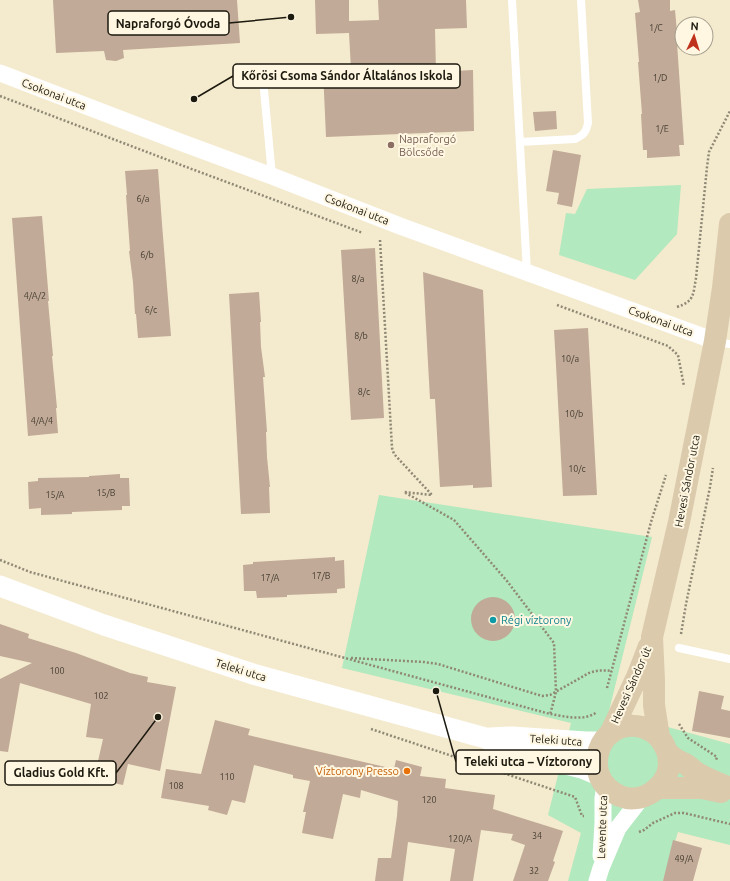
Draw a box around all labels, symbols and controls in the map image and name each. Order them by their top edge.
callout: Napraforgó Óvoda [108,11,229,35]
text: Napraforgó Óvoda [116,15,220,30]
north arrow [674,16,714,56]
text: N [690,20,699,32]
house number: 1/C [649,23,663,33]
callout: Kőrösi Csoma Sándor Általános Iskola [233,64,460,88]
text: Kőrösi Csoma Sándor Általános Iskola [241,67,453,82]
house number: 1/D [653,73,667,83]
street label: Csokonai utca [20,76,88,112]
house number: 1/E [655,124,669,134]
place label: Napraforgó Bölcsőde [399,133,456,158]
marker: Napraforgó Bölcsőde [386,140,396,150]
street label: Csokonai utca [323,191,391,227]
house number: 6/a [137,194,149,204]
house number: 6/b [140,250,154,260]
house number: 8/a [352,274,364,284]
house number: 4/A/2 [24,291,46,301]
street label: Csokonai utca [627,304,695,338]
house number: 6/c [145,305,157,315]
house number: 8/b [354,331,368,341]
house number: 10/a [561,354,579,364]
house number: 8/c [358,387,370,397]
house number: 10/b [565,409,583,419]
house number: 4/A/4 [31,416,53,426]
street label: Hevesi Sándor utca [672,434,702,528]
house number: 10/c [568,464,586,474]
house number: 15/B [96,488,116,498]
house number: 15/A [46,490,65,500]
house number: 17/B [311,571,331,581]
house number: 17/A [261,573,280,583]
place label: Régi víztorony [501,614,572,626]
marker: Régi víztorony [488,615,498,625]
street label: Hevesi Sándor út [609,644,654,725]
street label: Teleki utca [214,657,268,683]
house number: 100 [49,666,65,676]
house number: 102 [93,691,109,701]
street label: Teleki utca [529,732,583,748]
callout: Teleki utca – Víztorony [456,750,600,774]
text: Teleki utca – Víztorony [464,755,593,768]
callout: Gladius Gold Kft. [5,761,116,785]
place label: Víztorony Presso [316,765,399,777]
text: Gladius Gold Kft. [13,766,109,779]
marker: Víztorony Presso [402,766,412,776]
house number: 110 [219,772,235,782]
house number: 108 [168,781,184,791]
house number: 120 [421,795,437,805]
street label: Levente utca [595,795,609,859]
house number: 34 [532,831,542,841]
house number: 120/A [448,834,472,844]
house number: 49/A [675,854,694,864]
house number: 32 [529,866,539,876]

